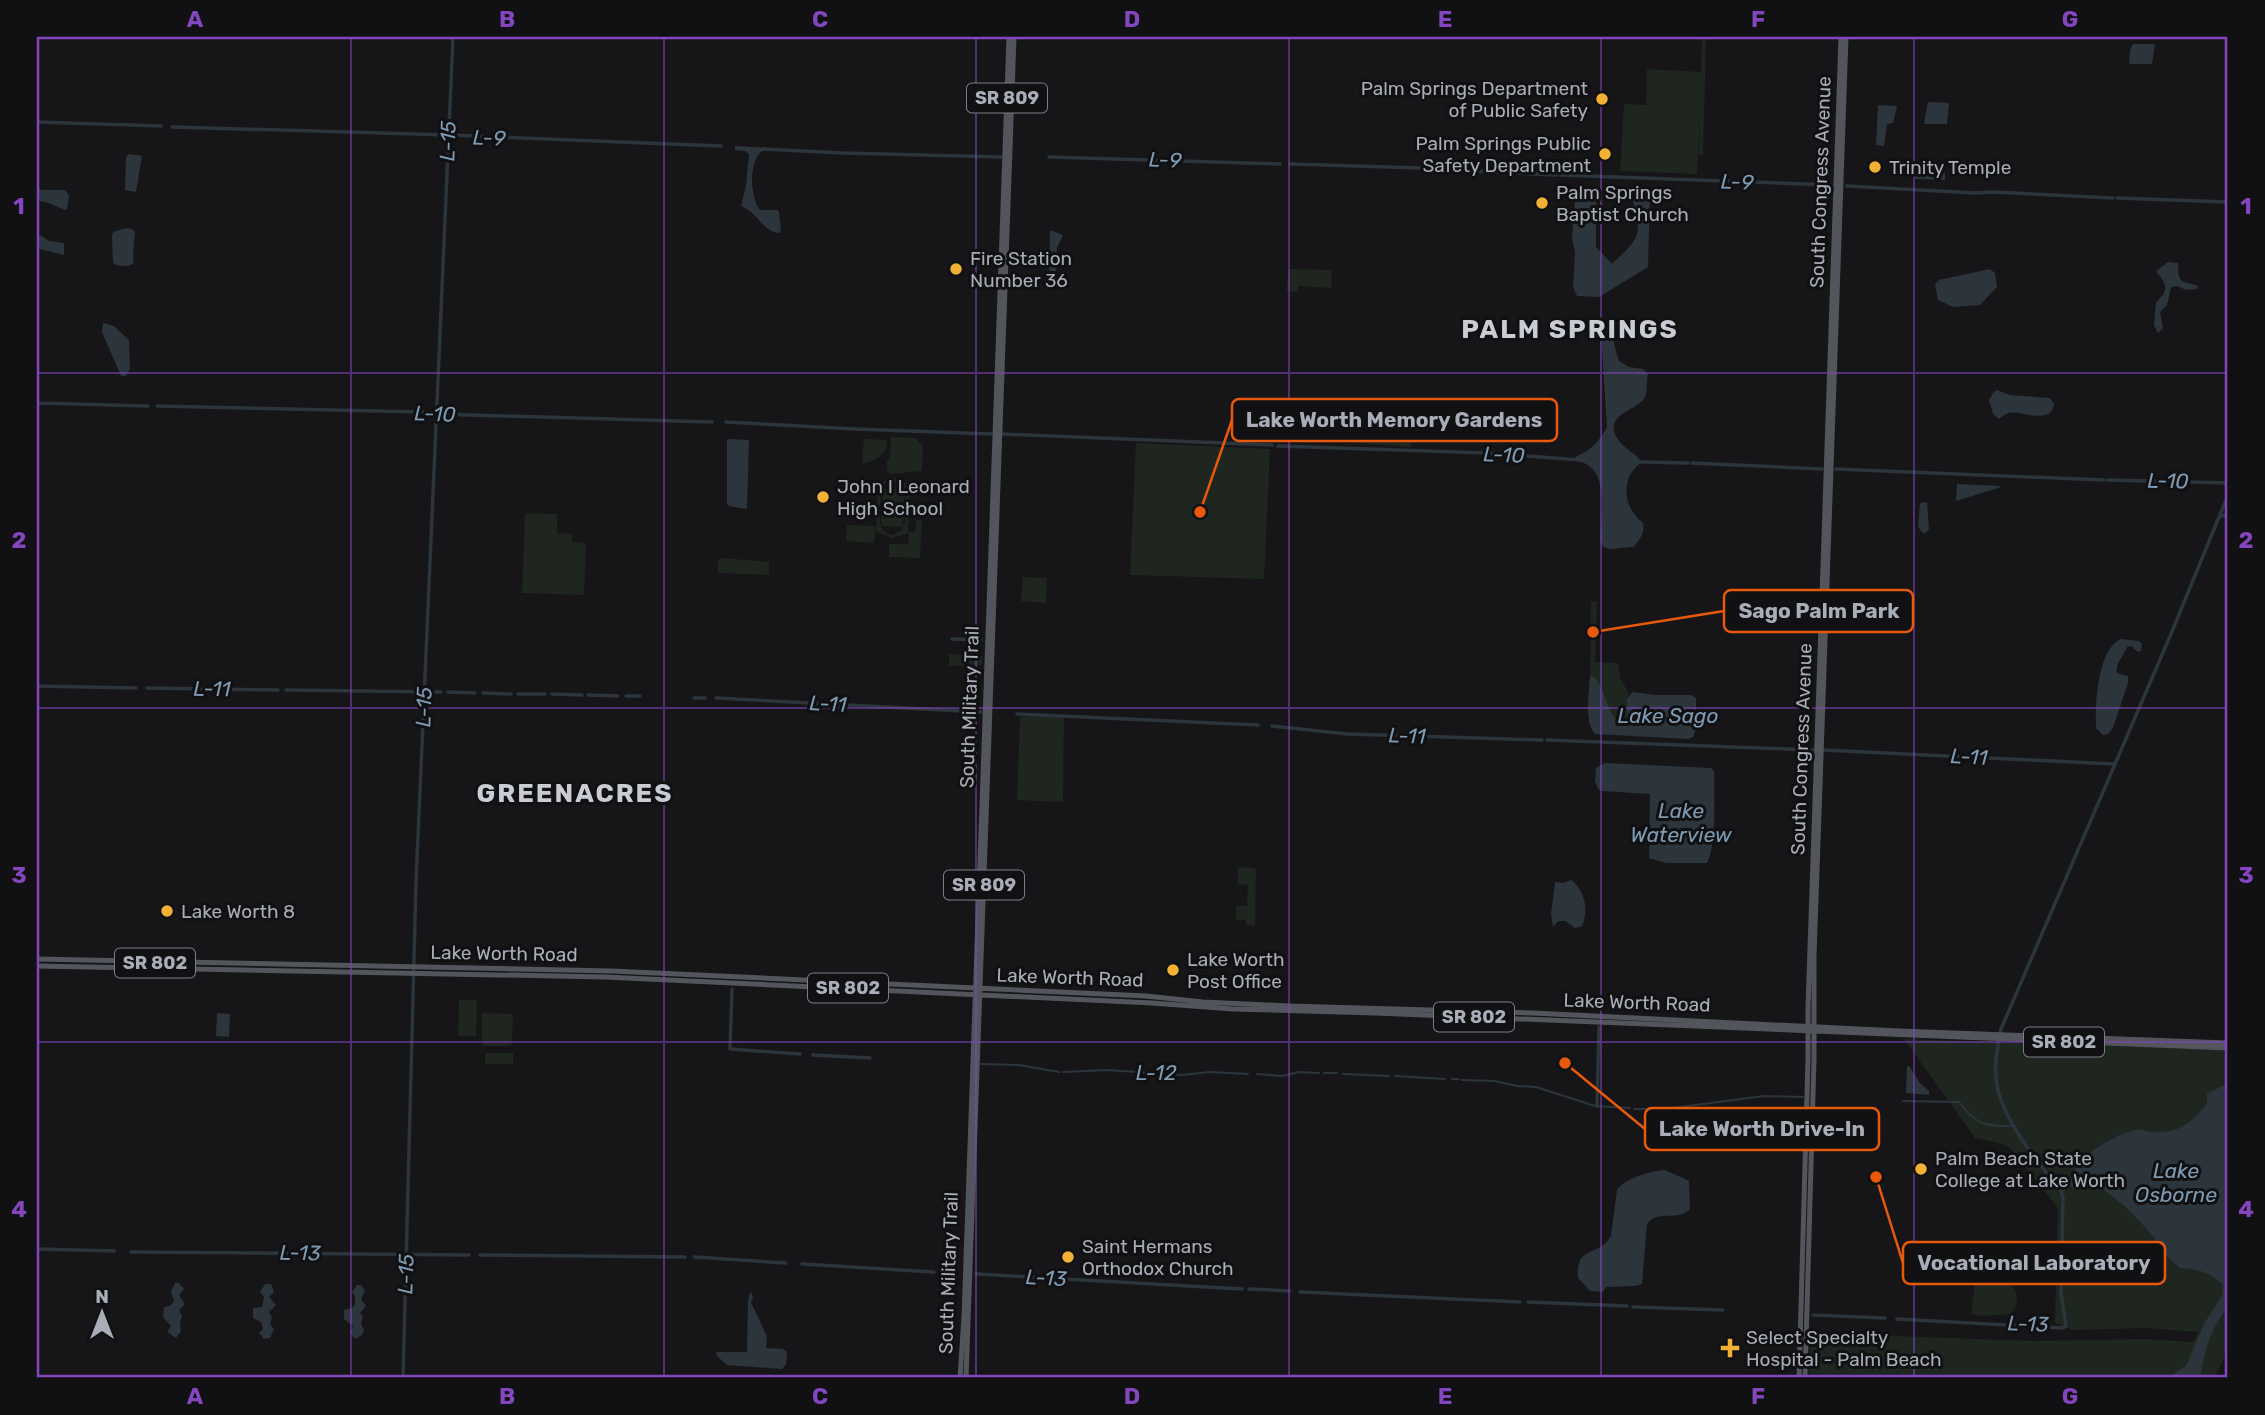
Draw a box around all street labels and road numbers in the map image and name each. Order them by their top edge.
street label: South Congress Avenue [1805,76,1836,288]
road number: SR 809 [967,84,1047,113]
street label: South Military Trail [955,626,984,788]
street label: South Congress Avenue [1786,643,1817,855]
road number: SR 809 [944,870,1024,900]
street label: Lake Worth Road [430,941,578,966]
road number: SR 802 [115,948,195,978]
street label: Lake Worth Road [996,963,1144,992]
road number: SR 802 [808,973,888,1002]
street label: Lake Worth Road [1563,988,1711,1017]
road number: SR 802 [1434,1002,1514,1032]
road number: SR 802 [2024,1028,2104,1056]
street label: South Military Trail [934,1192,963,1354]

